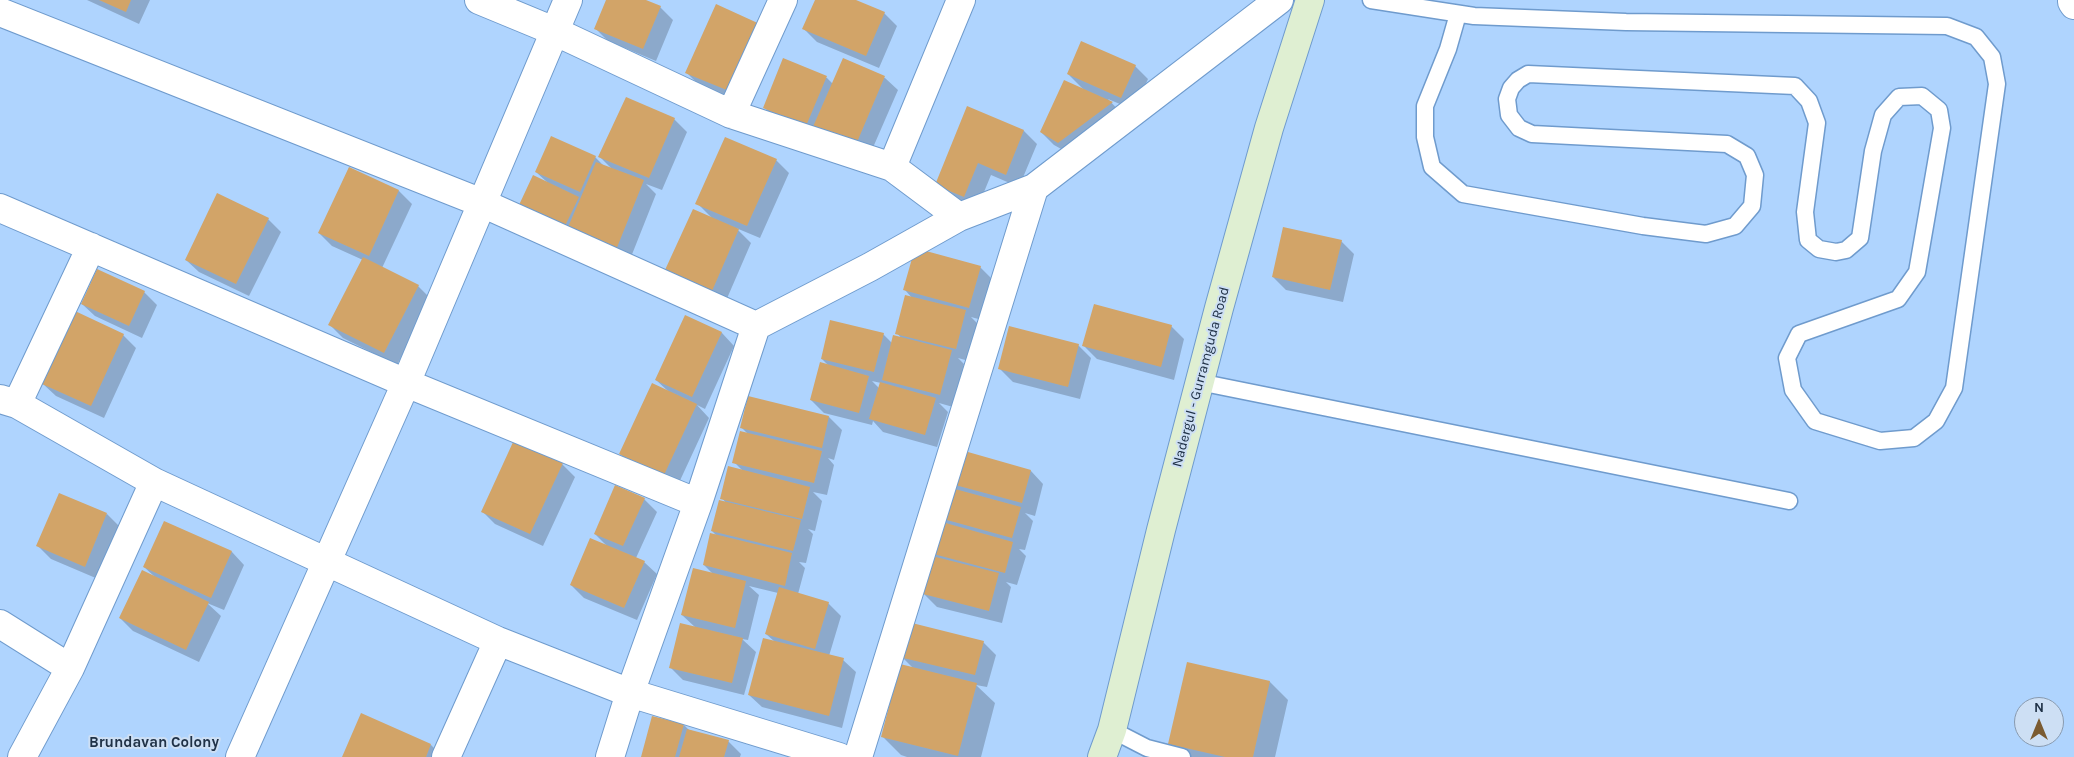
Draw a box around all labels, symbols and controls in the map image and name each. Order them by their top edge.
street label: Nadergul - Gurramguda Road [1169,285,1233,469]
north arrow [2014,697,2064,747]
text: N [2034,699,2044,716]
district label: Brundavan Colony [89,734,219,752]

